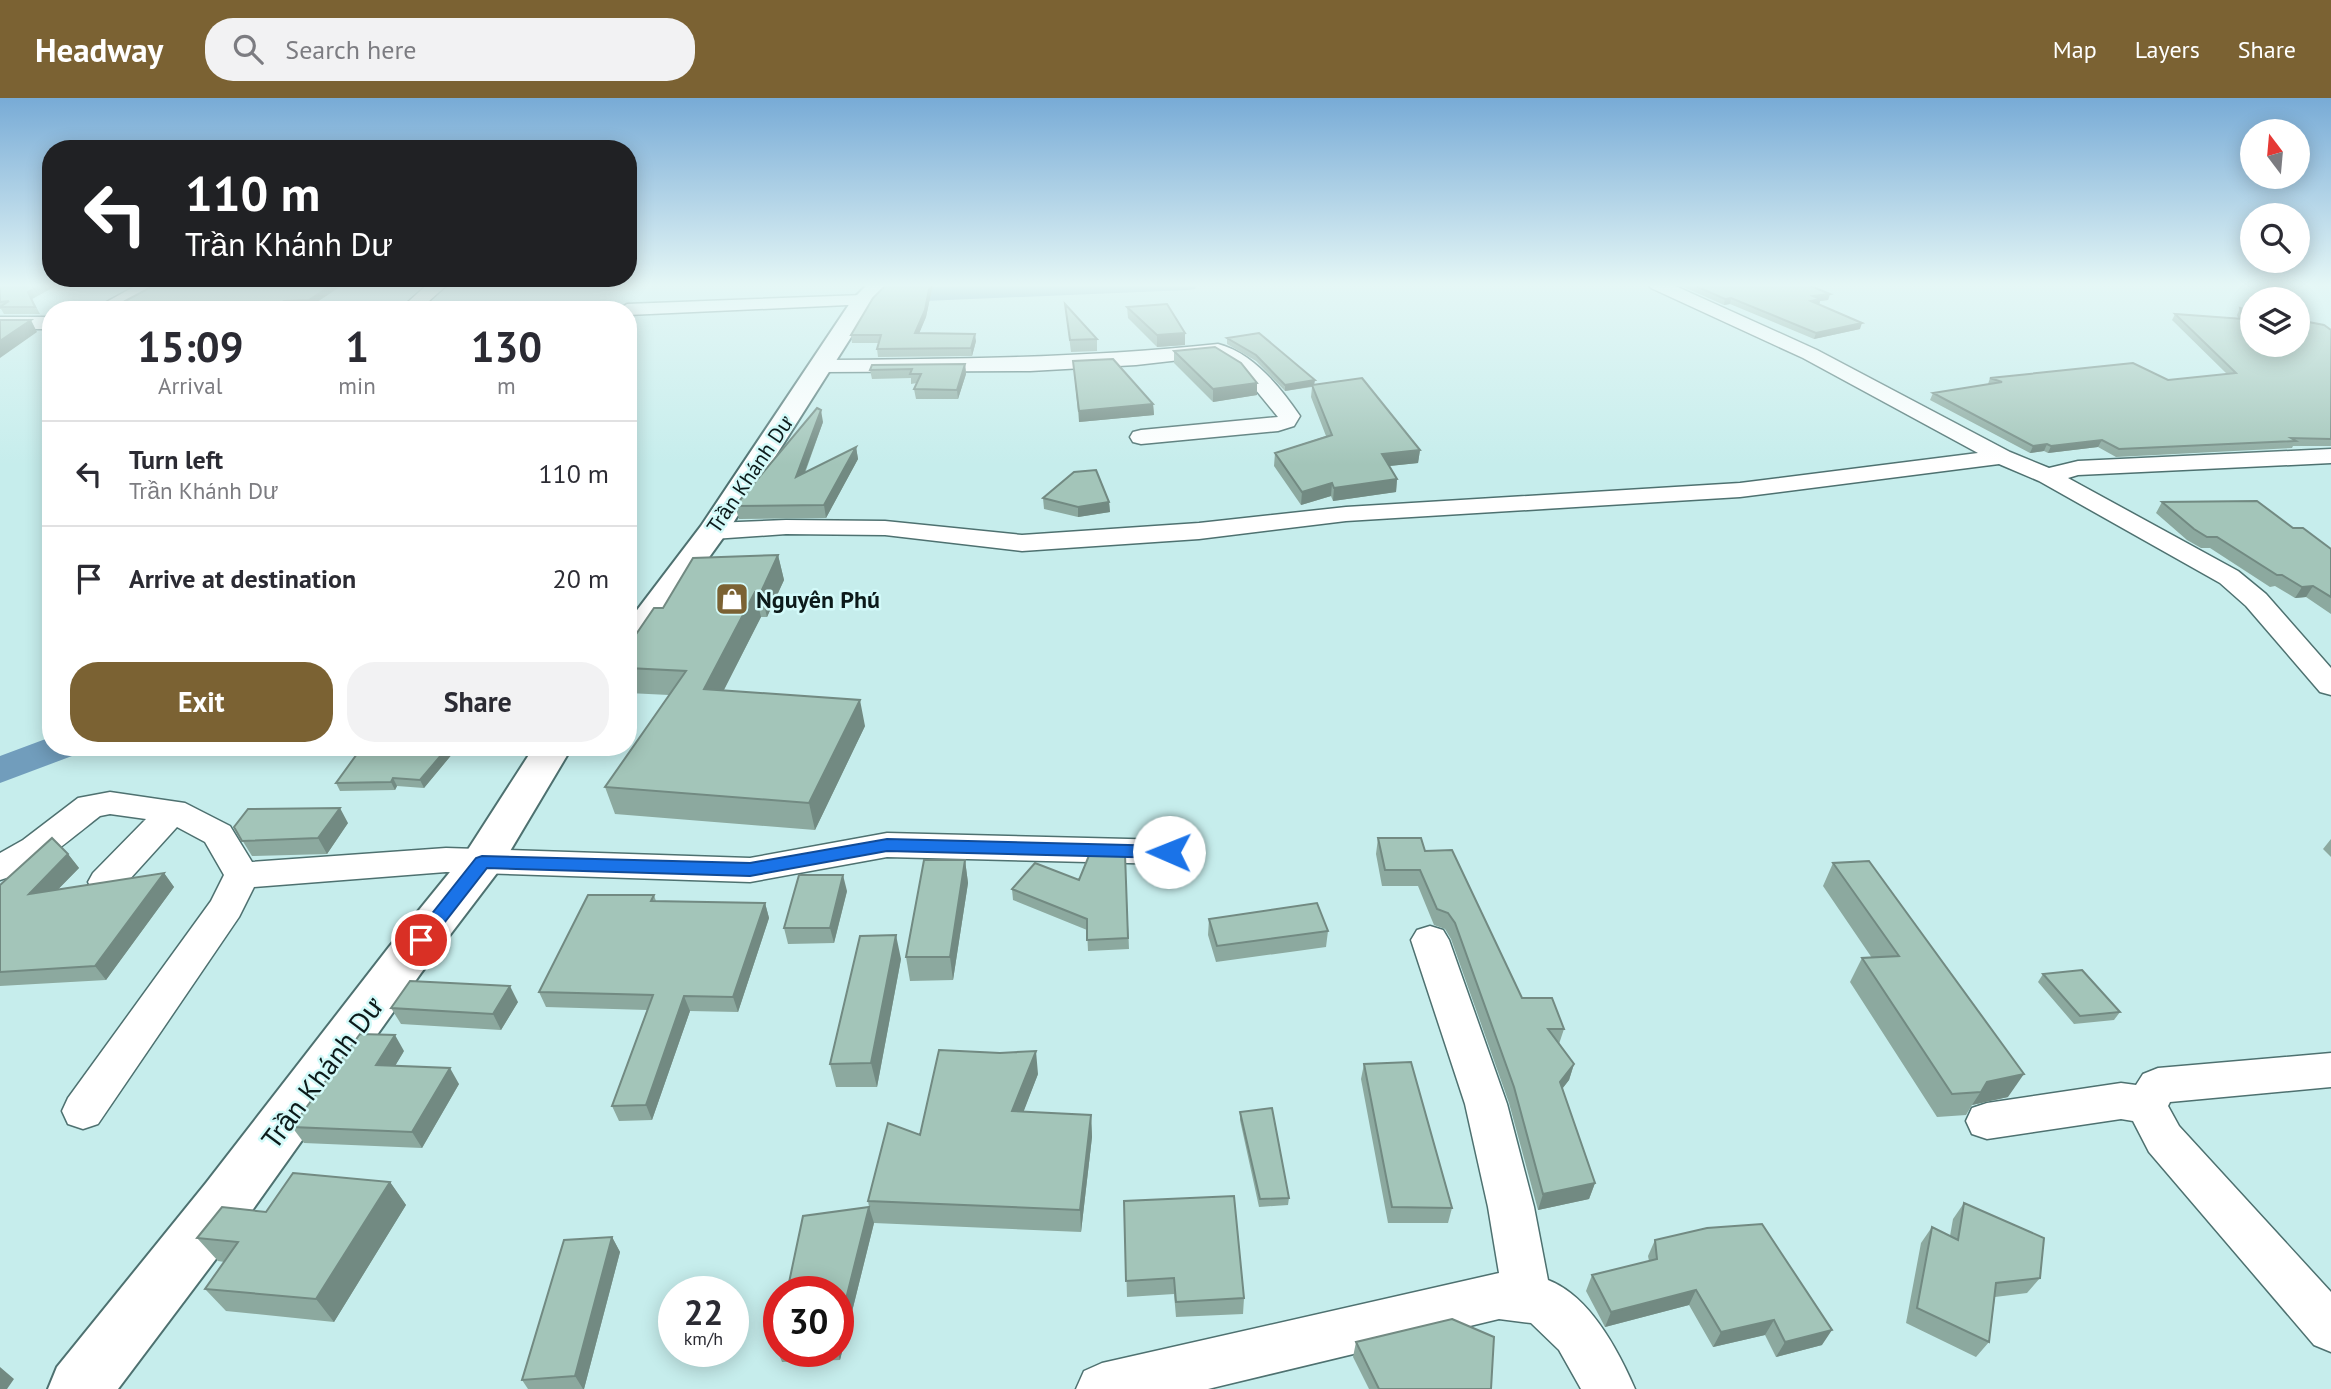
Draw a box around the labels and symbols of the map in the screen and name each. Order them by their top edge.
north arrow [2240,119,2310,189]
street label: Trần Khánh Dư [701,410,799,538]
shop icon: Nguyên Phú [713,580,751,618]
place label: Nguyên Phú [756,584,880,615]
position arrow [1132,815,1206,889]
pin [391,910,451,970]
street label: Trần Khánh Dư [252,988,392,1156]
speed limit sign: 30 [763,1276,854,1367]

